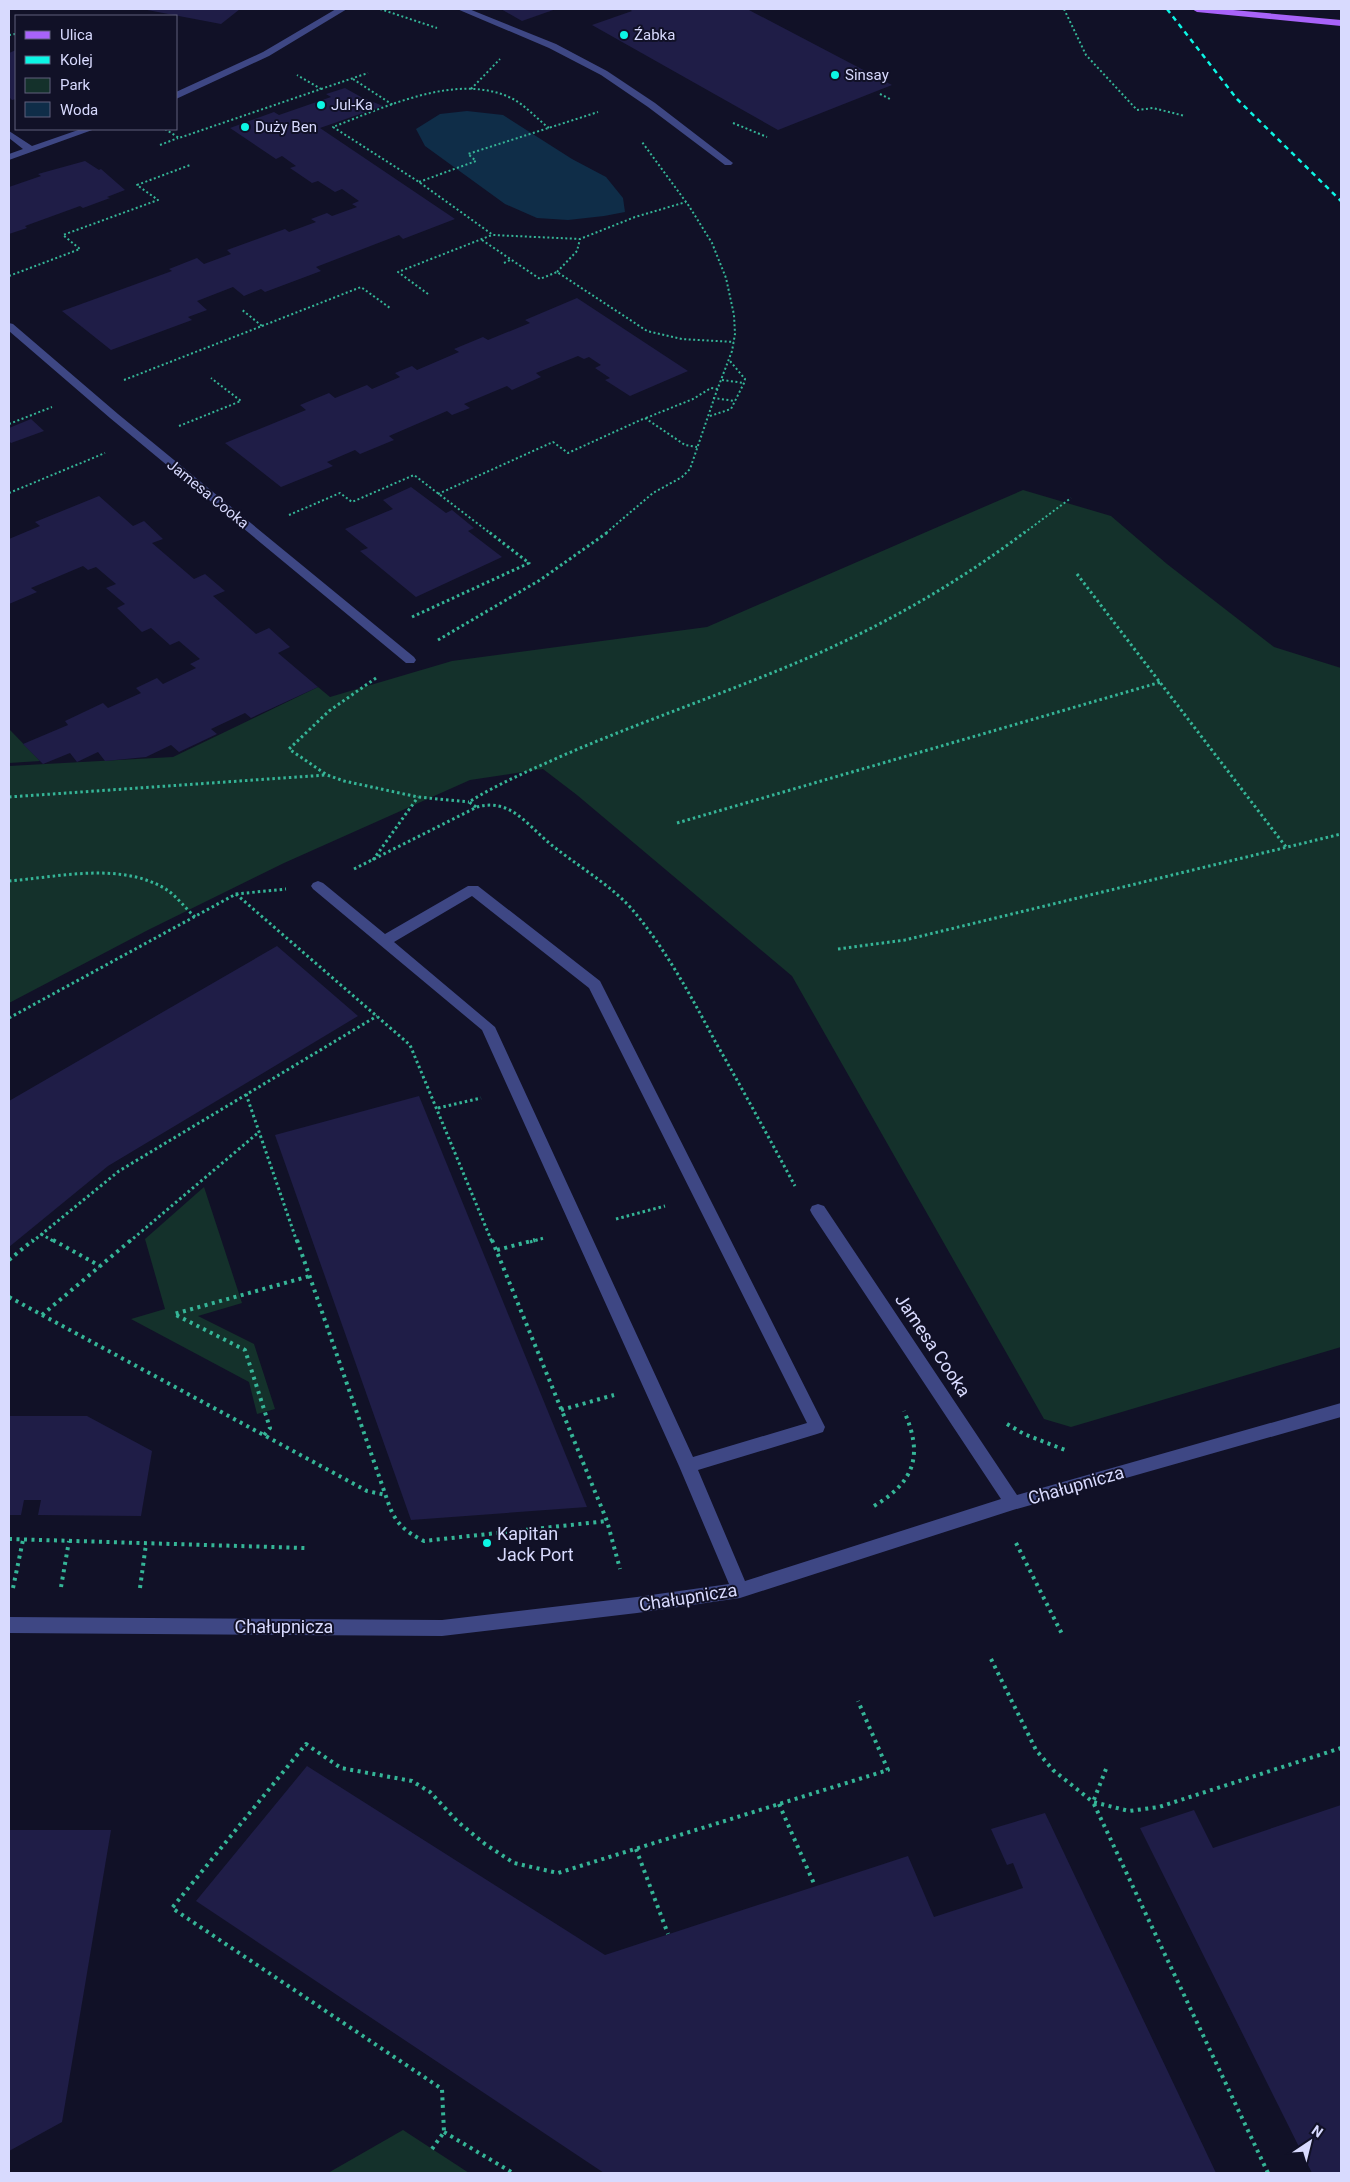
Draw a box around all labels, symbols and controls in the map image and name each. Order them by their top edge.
legend [15,15,178,130]
text: Ulica [60,26,93,44]
place label: Źabka [634,26,675,44]
marker: Źabka [618,29,630,41]
text: Kolej [60,51,93,69]
place label: Sinsay [845,66,889,84]
marker: Sinsay [829,69,841,81]
text: Park [60,76,91,94]
place label: Jul-Ka [331,96,373,114]
marker: Jul-Ka [315,99,327,111]
text: Woda [60,101,98,119]
place label: Duży Ben [255,118,317,136]
marker: Duży Ben [239,121,251,133]
street label: Jamesa Cooka [164,456,252,532]
street label: Jamesa Cooka [891,1289,975,1401]
street label: Chałupnicza [1026,1461,1126,1509]
place label: Kapitan Jack Port [497,1523,574,1565]
marker: Kapitan Jack Port [481,1537,493,1549]
street label: Chałupnicza [638,1579,738,1615]
street label: Chałupnicza [235,1616,333,1637]
north arrow [1285,2117,1335,2167]
text: N [1309,2122,1326,2141]

